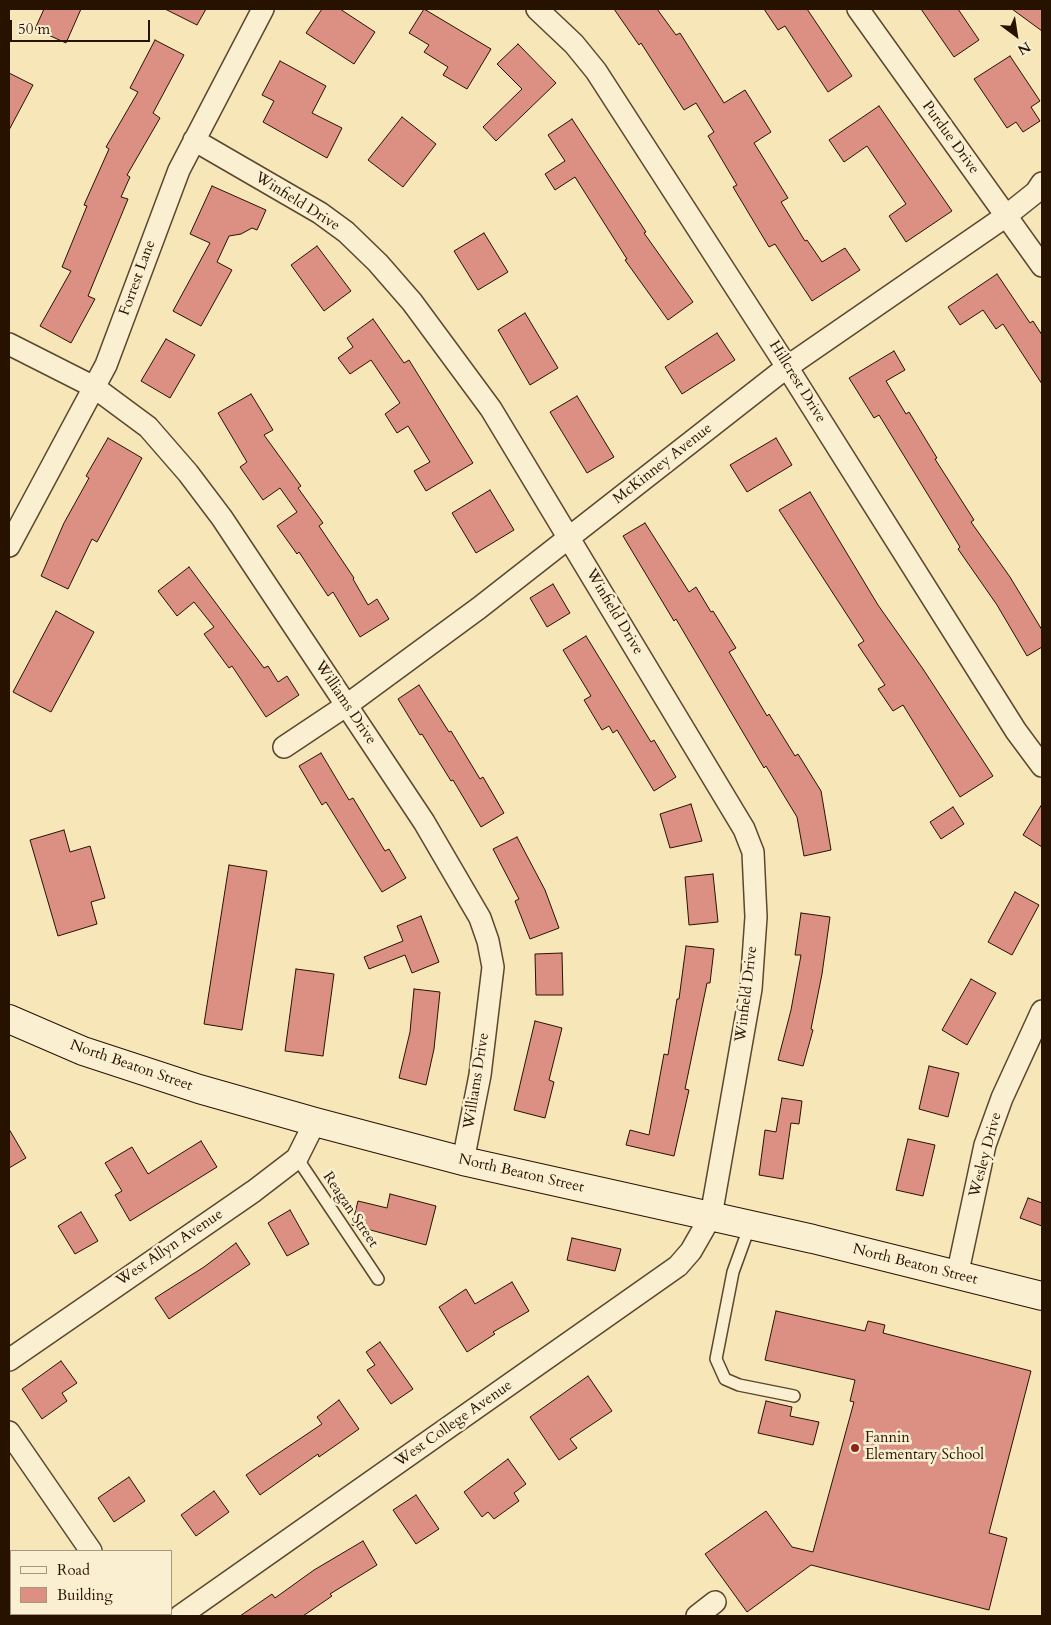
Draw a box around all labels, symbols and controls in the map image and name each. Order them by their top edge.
scale bar [12,10,152,42]
north arrow [991,10,1041,60]
text: 50 m [18,19,50,39]
text: N [1014,37,1034,60]
street label: Purdue Drive [917,98,983,178]
street label: Winfield Drive [251,169,343,235]
street label: Forrest Lane [116,238,160,318]
street label: Hillcrest Drive [765,338,829,426]
street label: McKinney Avenue [610,420,716,508]
street label: Winfield Drive [581,566,647,658]
street label: Williams Drive [310,658,380,748]
street label: Winfield Drive [732,945,762,1043]
street label: Williams Drive [461,1032,493,1130]
street label: North Beaton Street [67,1037,195,1095]
street label: Wesley Drive [966,1111,1006,1199]
street label: North Beaton Street [456,1151,586,1197]
street label: Reagan Street [318,1169,382,1251]
street label: West Allyn Avenue [113,1206,227,1290]
street label: North Beaton Street [851,1241,979,1289]
street label: West College Avenue [392,1377,516,1471]
place label: Fannin Elementary School [865,1430,984,1465]
marker: Fannin Elementary School [849,1442,861,1454]
legend [10,1550,172,1615]
text: Road [57,1560,90,1580]
text: Building [57,1585,113,1605]

